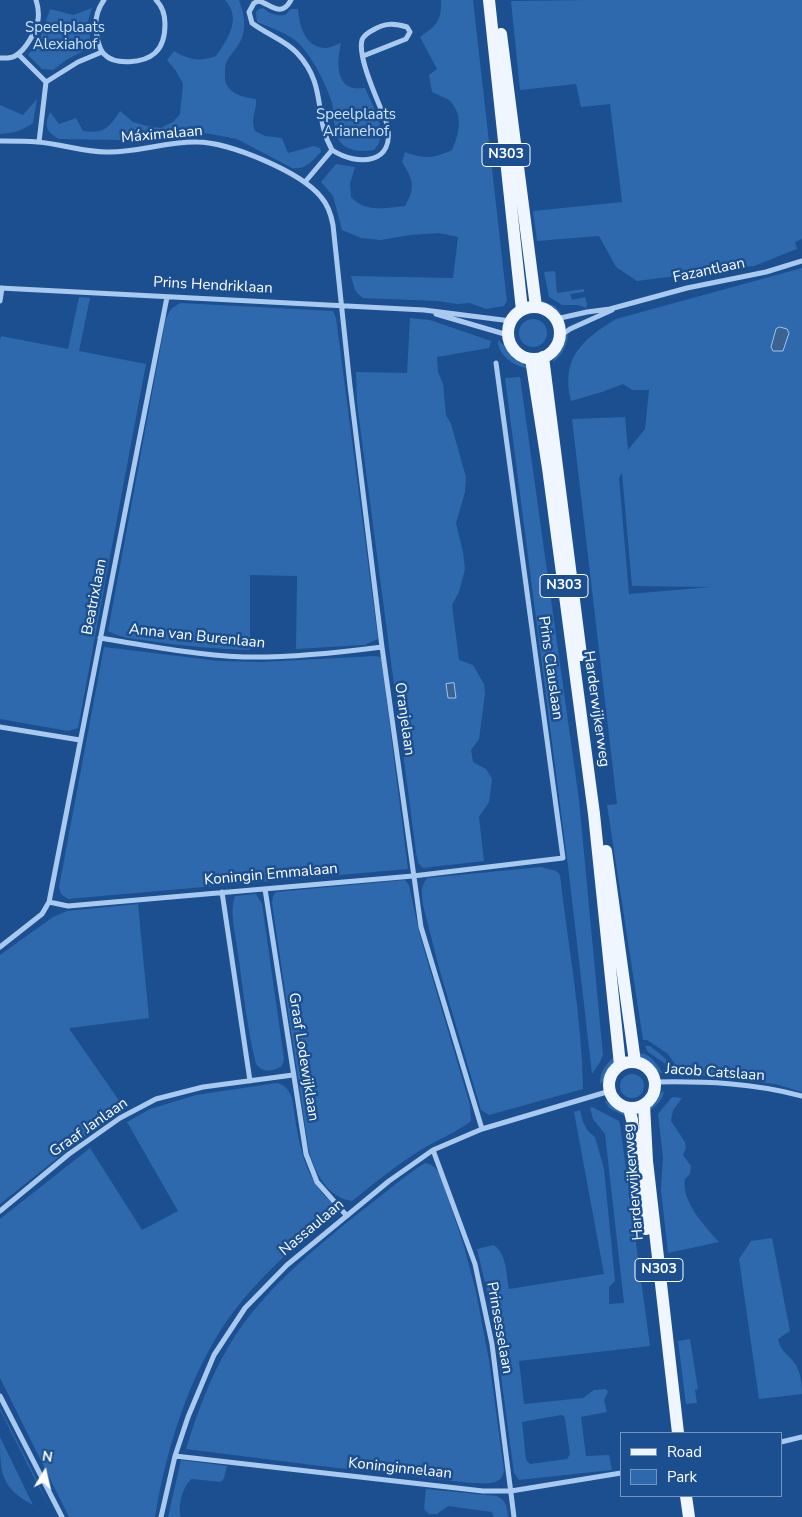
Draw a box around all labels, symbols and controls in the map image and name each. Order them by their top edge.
park label: Speelplaats Alexiahof [25,19,105,54]
park label: Speelplaats Arianehof [316,106,396,141]
street label: Máximalaan [120,122,204,148]
road number: N303 [482,144,530,166]
street label: Fazantlaan [671,255,747,287]
street label: Prins Hendriklaan [153,274,273,298]
street label: Beatrixlaan [79,558,111,636]
road number: N303 [540,574,588,598]
street label: Prins Clauslaan [534,615,566,721]
street label: Anna van Burenlaan [128,621,266,653]
street label: Harderwijkerweg [579,650,613,768]
street label: Oranjelaan [390,681,418,757]
street label: Koningin Emmalaan [203,860,339,890]
street label: Graaf Lodewijklaan [284,991,322,1123]
street label: Jacob Catslaan [665,1061,765,1085]
street label: Graaf Janlaan [47,1094,131,1162]
street label: Harderwijkerweg [620,1123,648,1241]
street label: Nassaulaan [276,1196,348,1260]
road number: N303 [635,1258,683,1282]
street label: Prinsesselaan [482,1281,516,1375]
legend [620,1432,782,1497]
text: Road [667,1442,702,1462]
text: N [41,1446,54,1467]
north arrow [20,1447,70,1497]
street label: Koninginnelaan [347,1455,453,1483]
text: Park [667,1467,697,1487]

